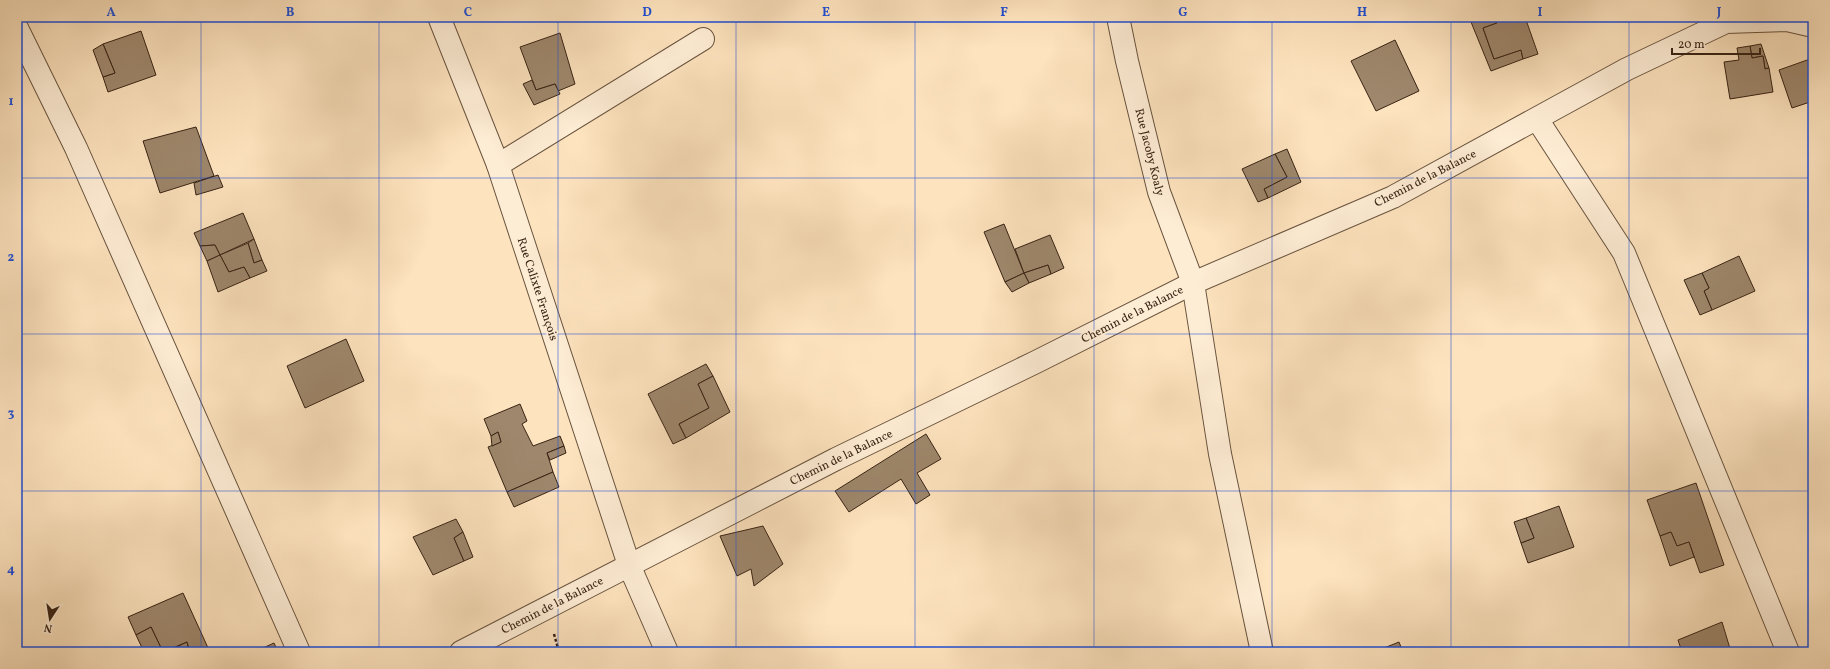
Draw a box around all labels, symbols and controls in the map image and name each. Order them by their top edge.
text: A [106,4,116,22]
text: B [286,4,295,22]
text: C [464,4,472,22]
text: D [642,4,652,22]
text: E [822,4,830,22]
text: F [1000,4,1008,22]
text: G [1178,4,1188,22]
text: H [1357,4,1367,22]
text: I [1538,4,1543,22]
text: J [1716,4,1722,22]
scale bar [1672,30,1760,56]
text: 20 m [1678,37,1705,53]
text: 1 [8,93,14,111]
street label: Rue Jacoby Koaly [1130,107,1168,198]
street label: Chemin de la Balance [1372,146,1479,212]
street label: Rue Calixte François [513,236,561,343]
text: 2 [8,249,15,267]
street label: Chemin de la Balance [1079,282,1186,348]
text: 3 [8,405,15,423]
street label: Chemin de la Balance [787,426,896,490]
text: 4 [7,561,15,579]
street label: Chemin de la Balance [499,573,606,639]
north arrow [30,599,70,639]
text: N [43,619,54,635]

